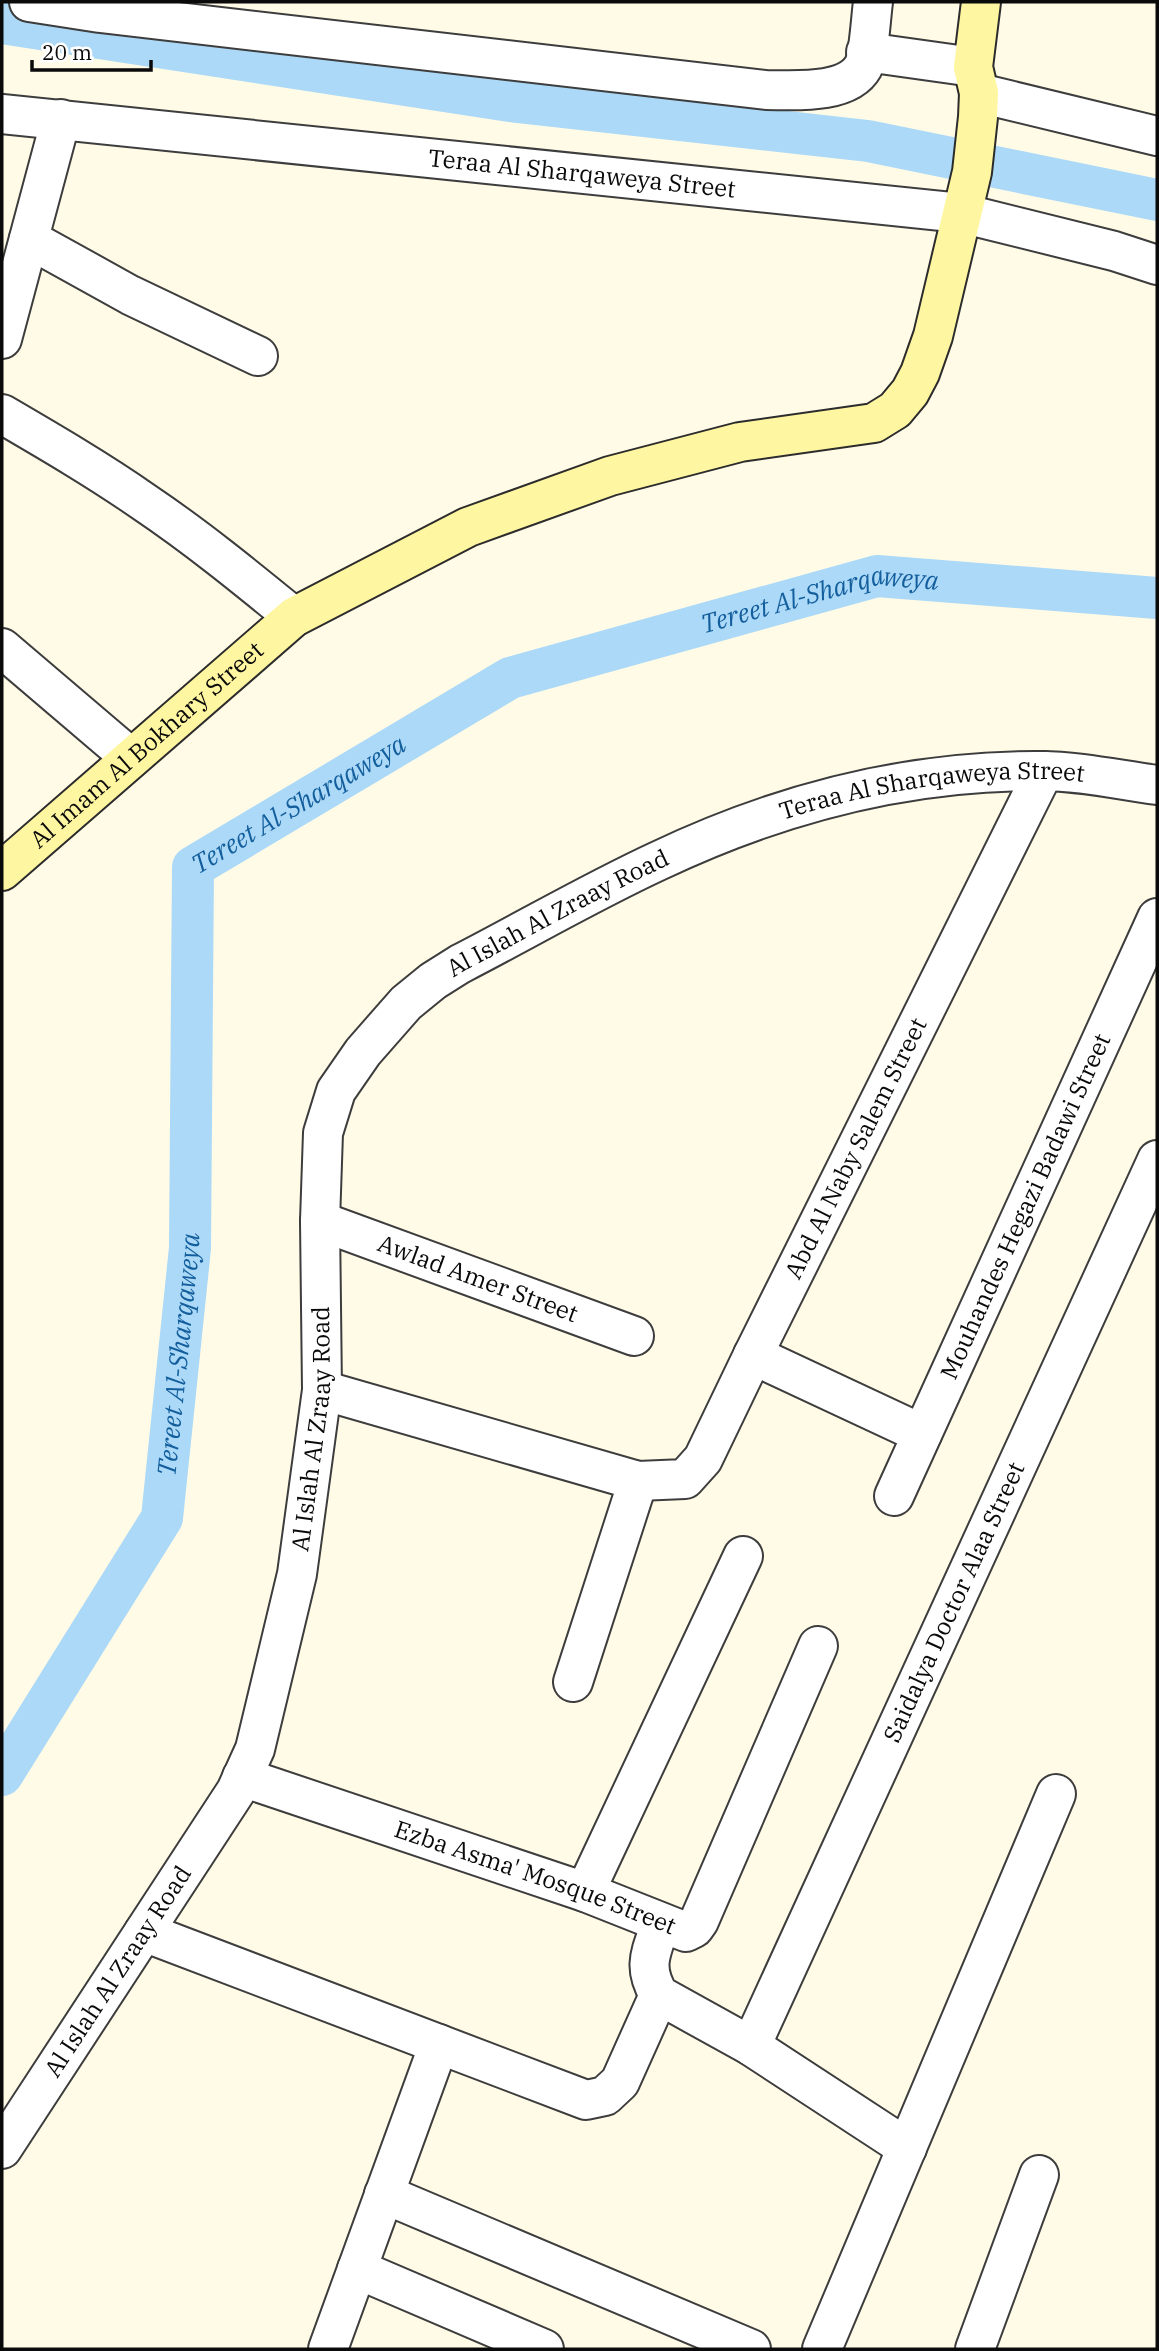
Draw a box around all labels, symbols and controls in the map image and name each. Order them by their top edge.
scale bar [32,28,150,72]
text: 20 m [42,38,92,66]
street label: Teraa Al Sharqaweya Street [427,141,737,205]
water label: Tereet Al-Sharqaweya [697,557,940,640]
street label: Al Imam Al Bokhary Street [23,634,270,855]
water label: Tereet Al-Sharqaweya [184,726,412,880]
street label: Teraa Al Sharqaweya Street [775,754,1087,827]
street label: Al Islah Al Zraay Road [440,841,674,984]
street label: Abd Al Naby Salem Street [777,1012,934,1284]
street label: Mouhandes Hegazi Badawi Street [932,1028,1117,1384]
street label: Awlad Amer Street [374,1227,583,1329]
water label: Tereet Al-Sharqaweya [148,1233,206,1478]
street label: Al Islah Al Zraay Road [283,1306,337,1553]
street label: Saidalya Doctor Alaa Street [875,1457,1031,1747]
street label: Ezba Asma' Mosque Street [391,1812,681,1941]
street label: Al Islah Al Zraay Road [36,1859,198,2083]

